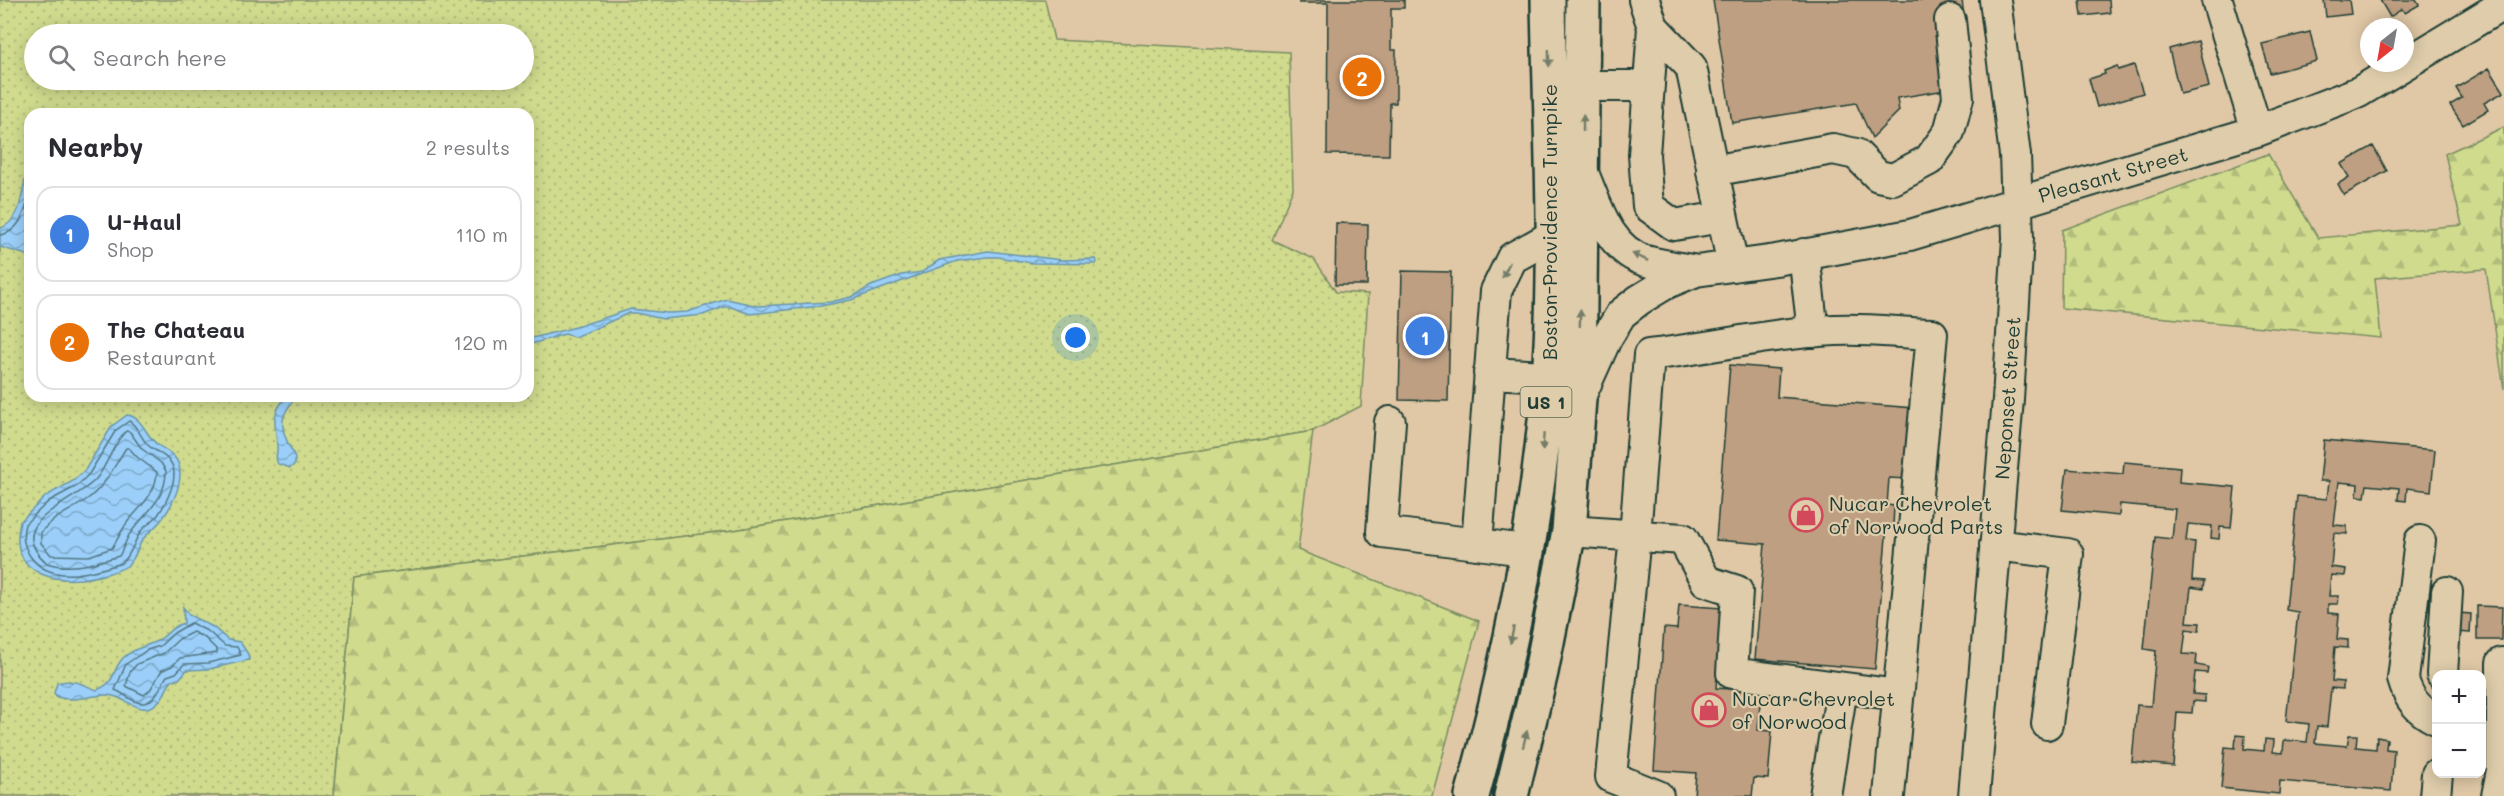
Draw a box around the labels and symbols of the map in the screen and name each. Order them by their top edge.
north arrow [2360,18,2414,72]
one-way arrow [1544,49,1554,68]
pin: 2 [1342,54,1382,100]
street label: Boston-Providence Turnpike [1536,84,1562,360]
one-way arrow [1578,114,1588,133]
street label: Pleasant Street [2035,140,2191,208]
one-way arrow [1631,252,1649,262]
one-way arrow [1501,261,1510,278]
one-way arrow [1576,309,1585,328]
pin: 1 [1406,314,1444,358]
street label: Neponset Street [1988,316,2026,480]
your location [1061,323,1090,352]
road number: US 1 [1520,387,1572,417]
one-way arrow [1538,433,1547,452]
place label: Nucar Chevrolet of Norwood Parts [1829,490,2003,539]
shop icon: Nucar Chevrolet of Norwood Parts [1788,497,1824,533]
one-way arrow [1507,625,1516,644]
place label: Nucar Chevrolet of Norwood [1732,685,1895,734]
shop icon: Nucar Chevrolet of Norwood [1691,692,1727,728]
one-way arrow [1521,730,1531,748]

